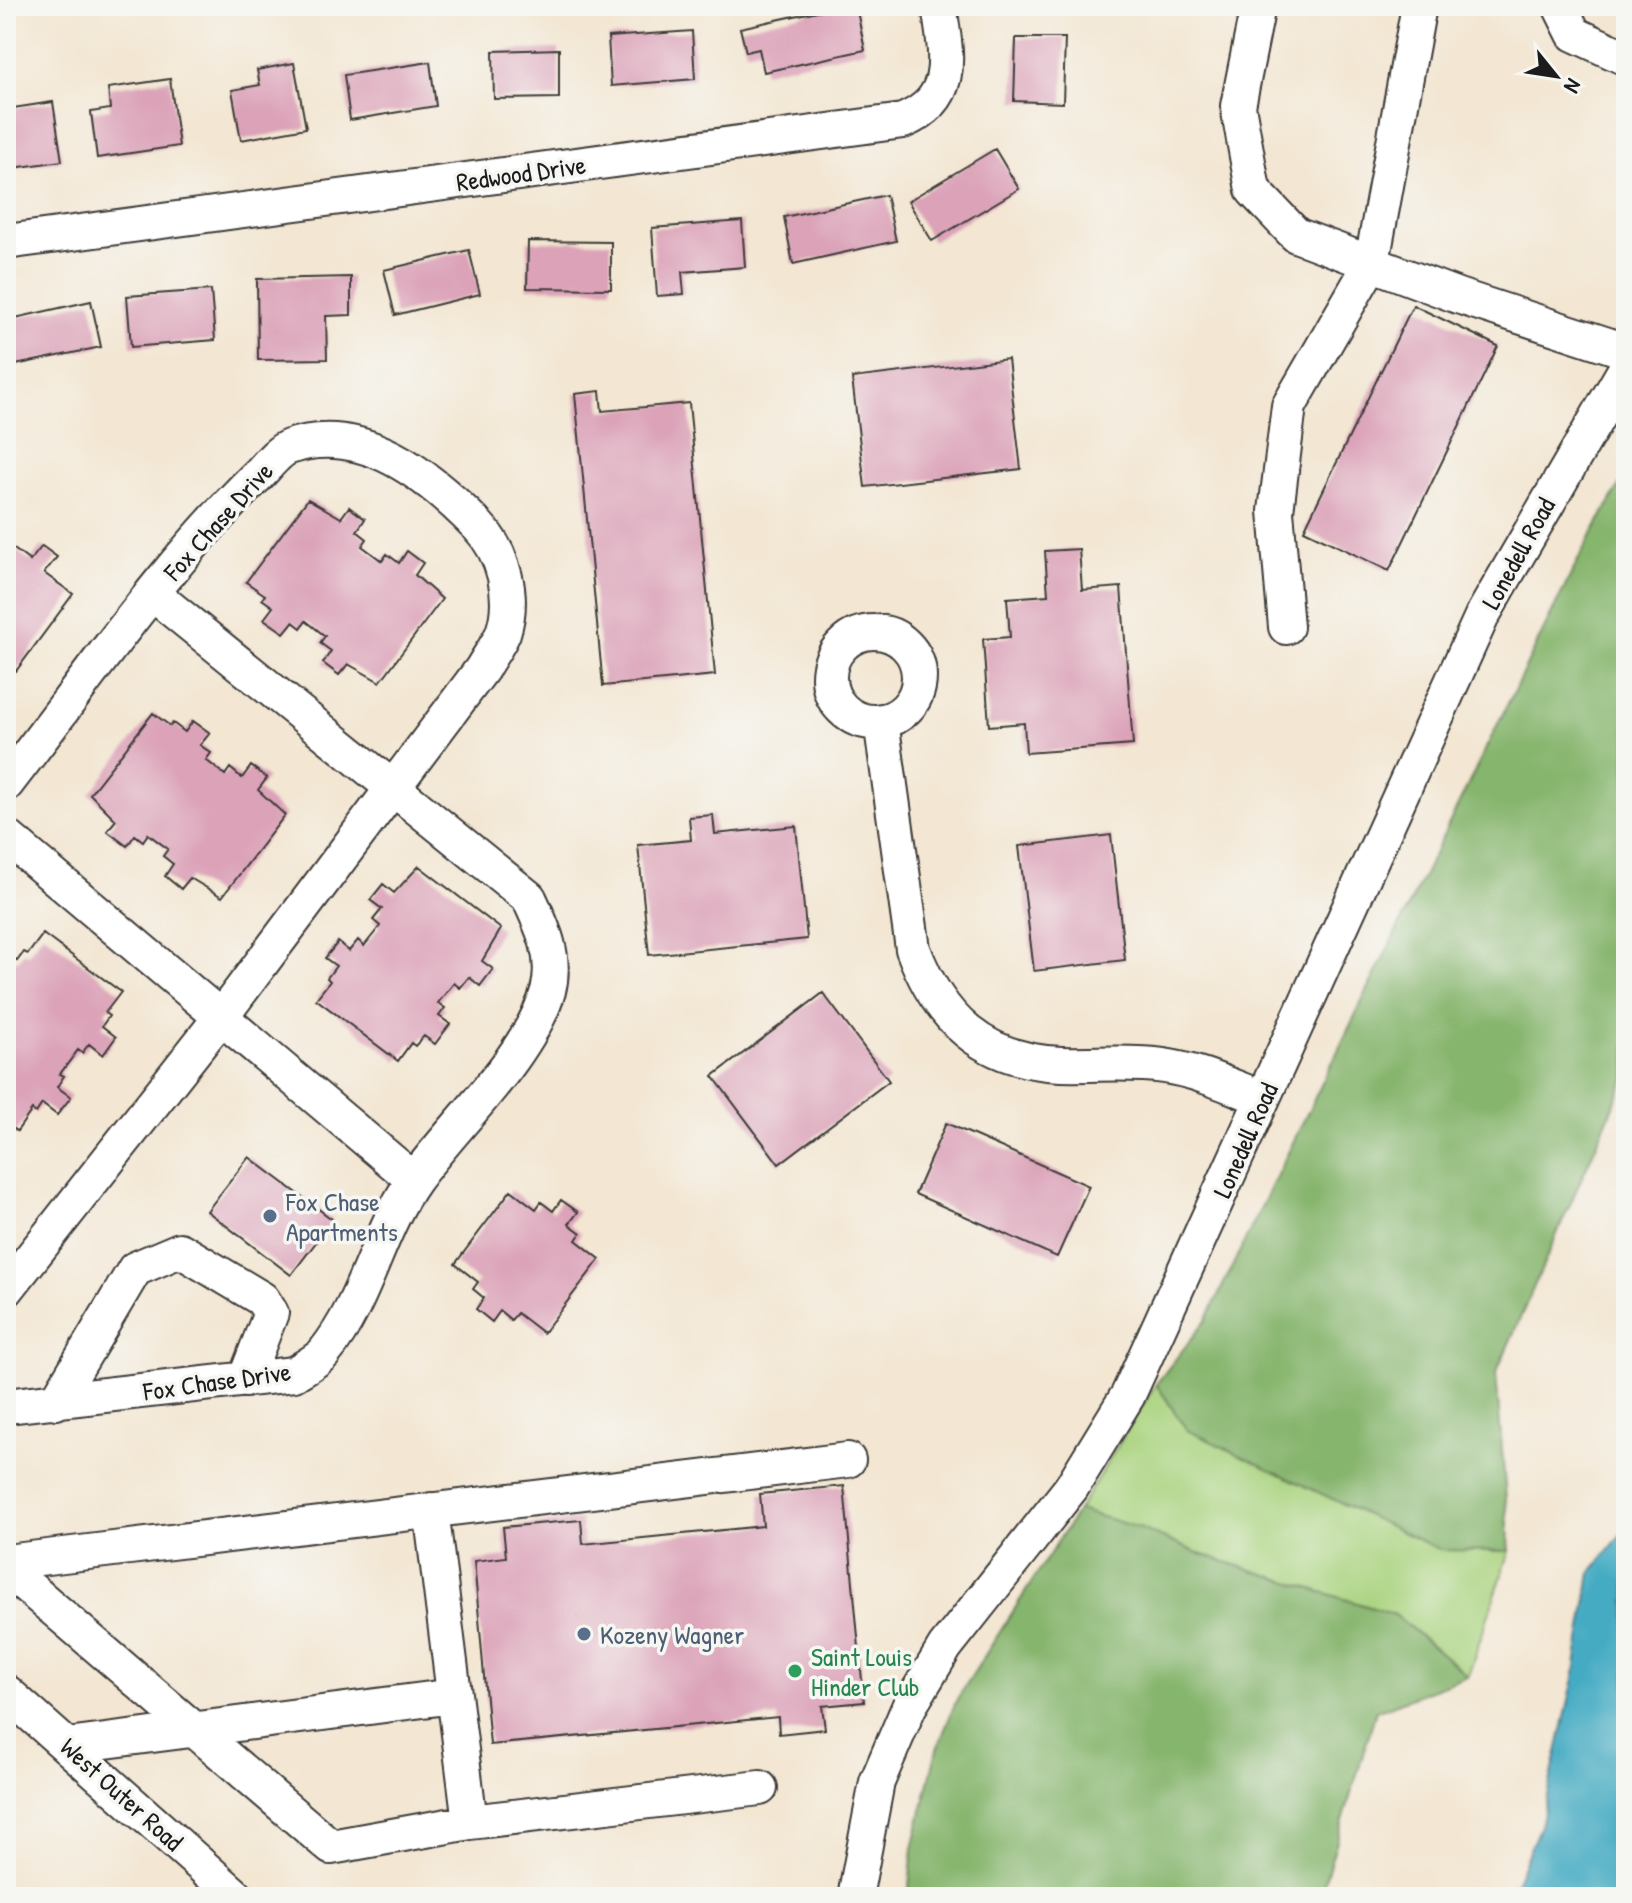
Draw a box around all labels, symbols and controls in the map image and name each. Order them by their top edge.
north arrow [1516,36,1596,116]
text: N [1557,73,1589,99]
street label: Redwood Drive [454,147,588,199]
street label: Fox Chase Drive [155,454,281,589]
street label: Lonedell Road [1473,491,1563,615]
street label: Lonedell Road [1204,1077,1286,1203]
place label: Fox Chase Apartments [285,1184,398,1249]
marker: Fox Chase Apartments [261,1207,279,1225]
street label: Fox Chase Drive [140,1353,293,1409]
place label: Kozeny Wagner [600,1617,744,1652]
marker: Kozeny Wagner [575,1625,593,1643]
place label: Saint Louis Hinder Club [811,1639,920,1704]
marker: Saint Louis Hinder Club [786,1662,804,1680]
street label: West Outer Road [53,1729,191,1859]

